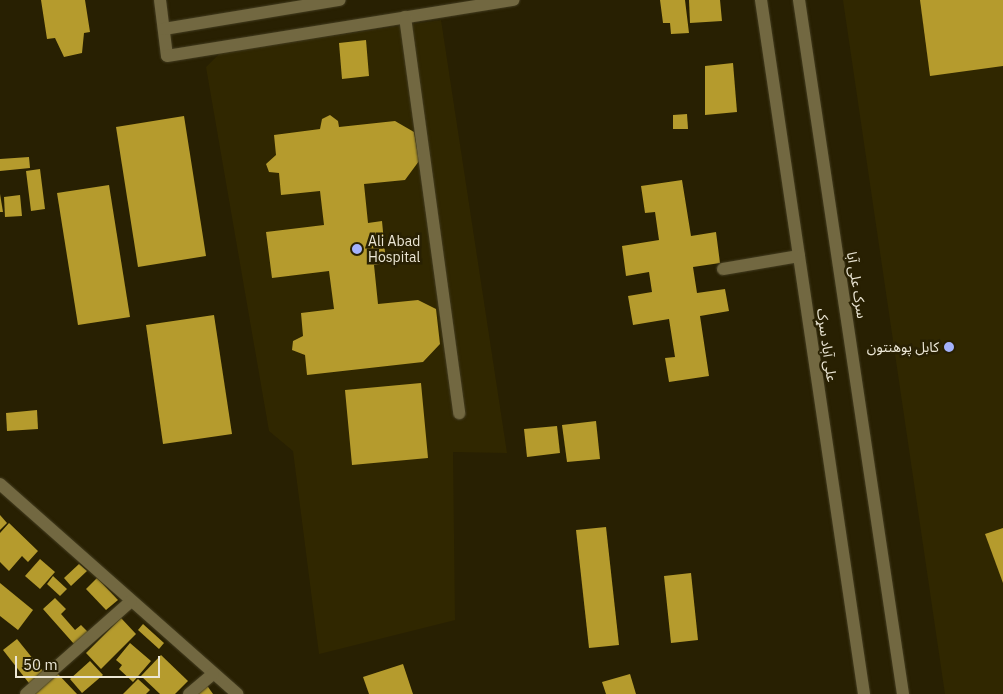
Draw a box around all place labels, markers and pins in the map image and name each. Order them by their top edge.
place label: Ali Abad Hospital [368,233,420,266]
marker: Ali Abad Hospital [350,242,364,256]
place label: کابل پوهنتون [867,339,939,355]
marker: کابل پوهنتون [943,341,955,353]

